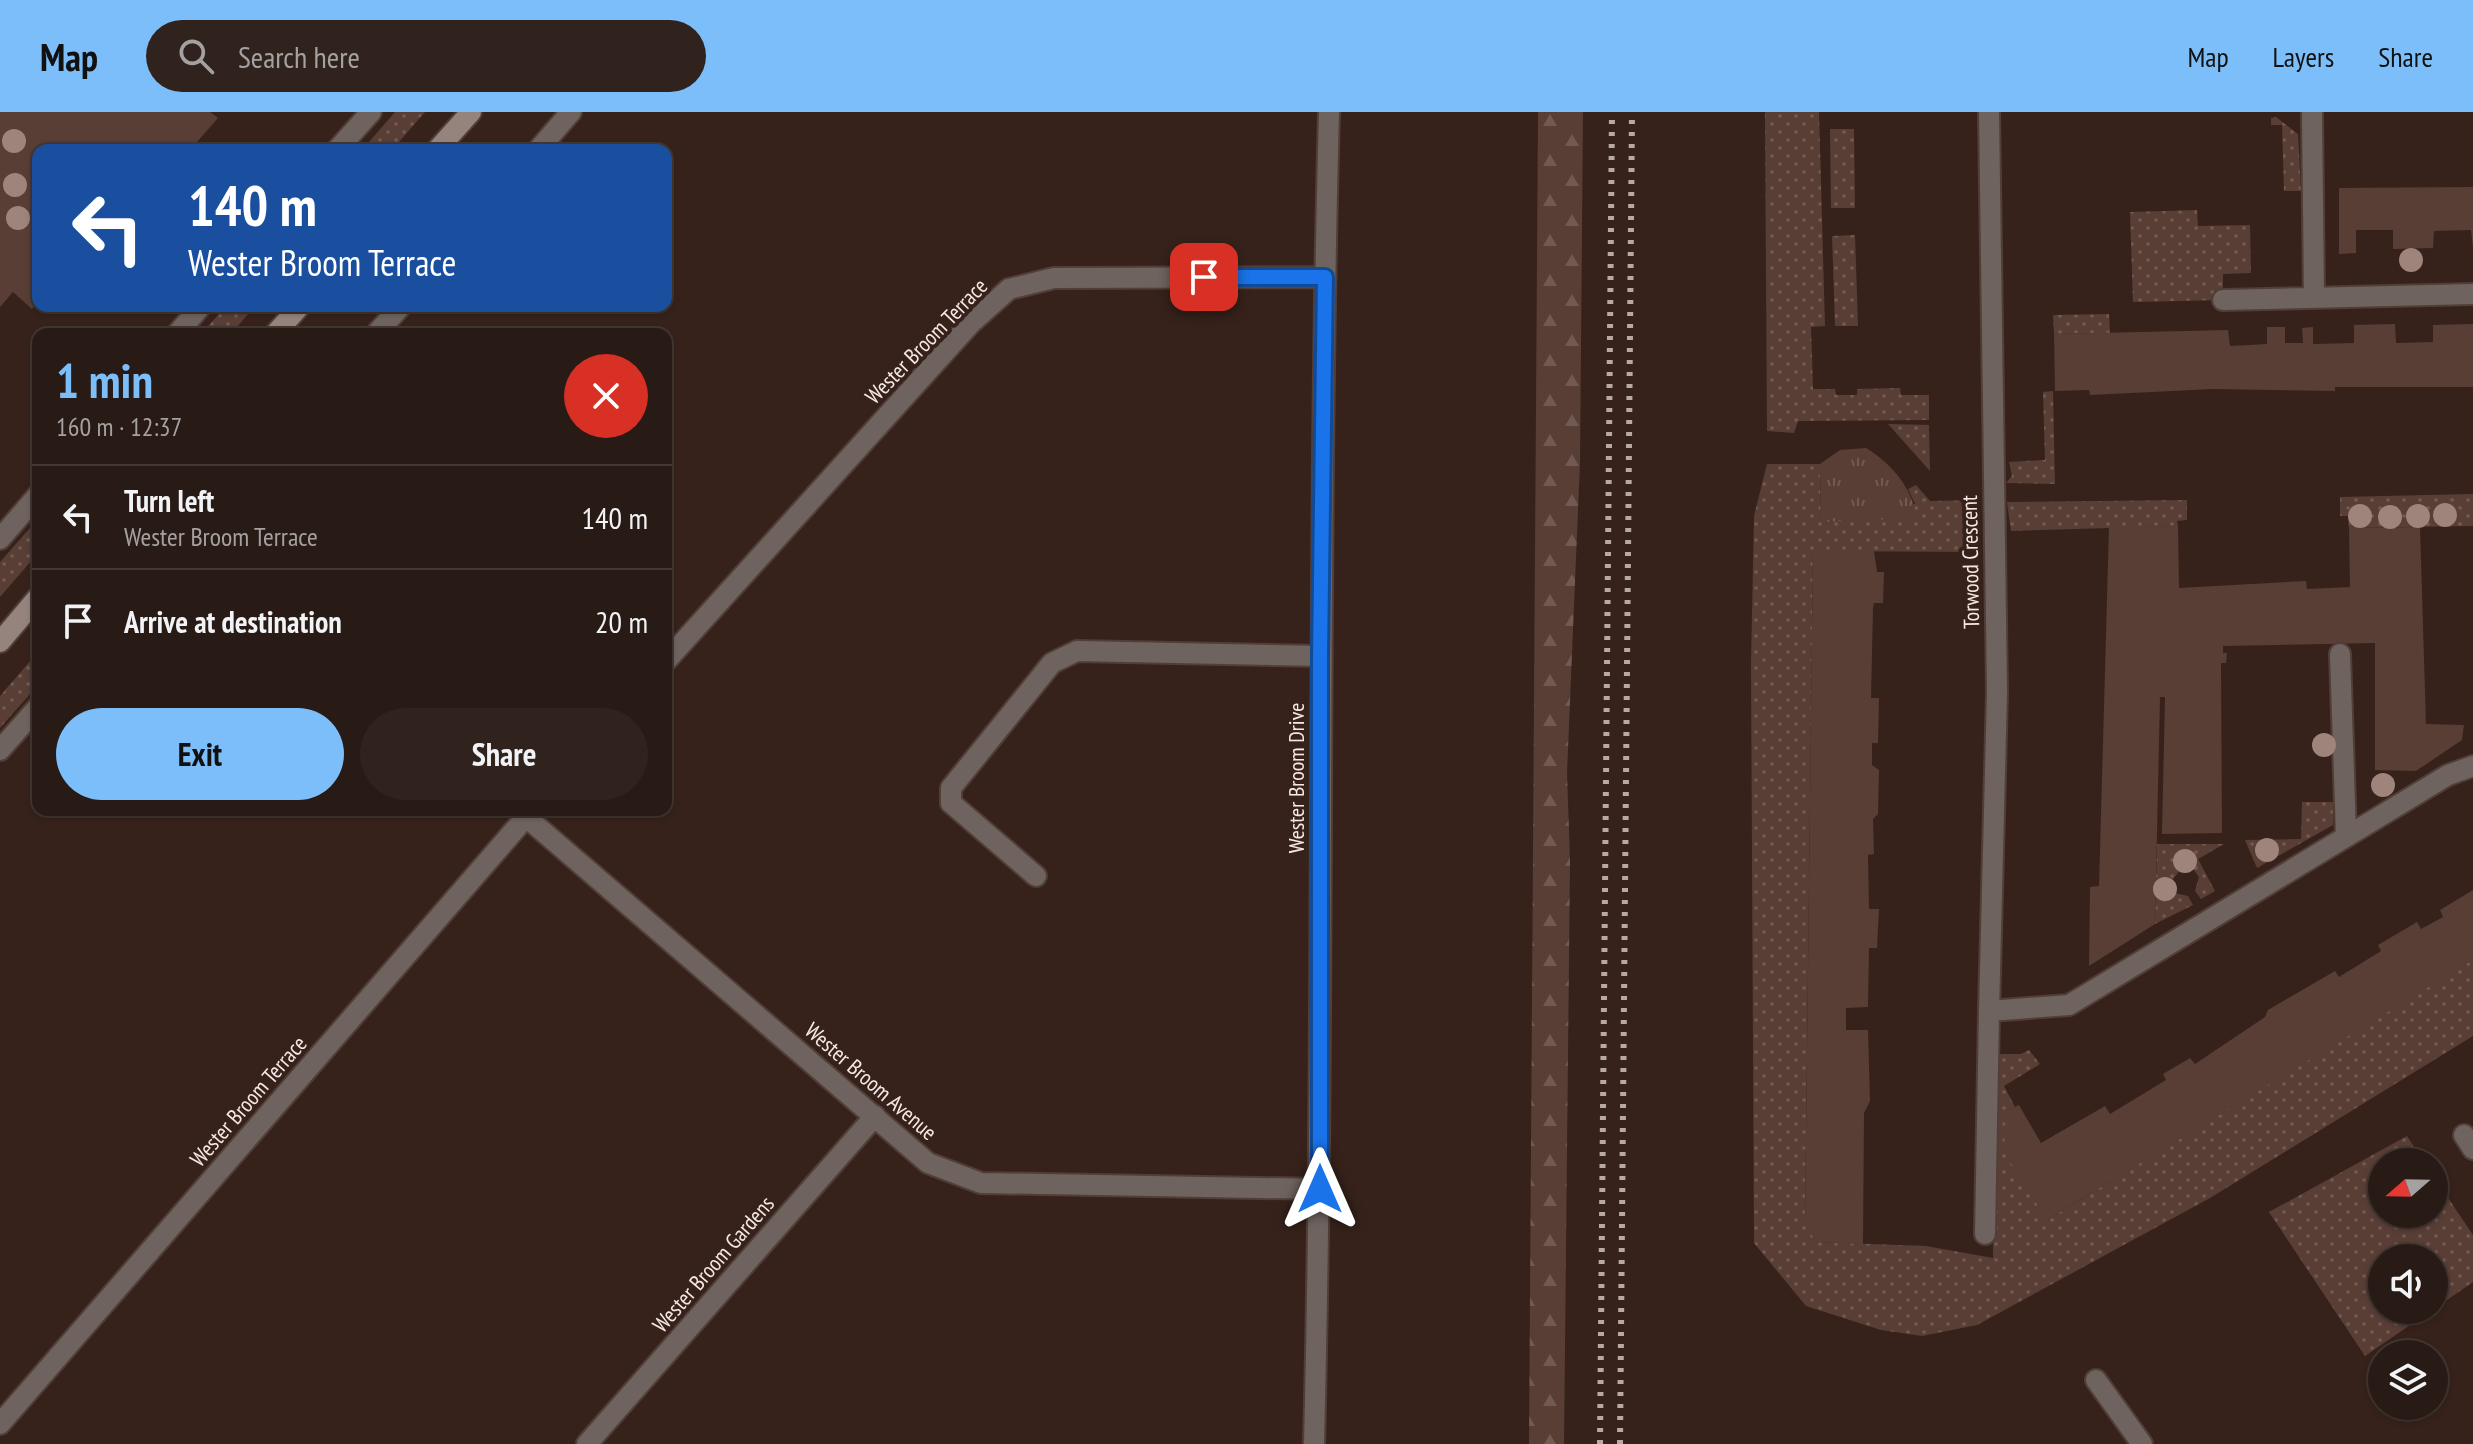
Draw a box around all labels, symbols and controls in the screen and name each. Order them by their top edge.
search box [146,20,706,92]
text: Map [40,32,98,81]
icon: search [174,34,218,78]
text: Search here [238,37,360,76]
text: Map [2187,38,2229,75]
text: Layers [2273,38,2334,75]
text: Share [2378,38,2433,75]
text: 140 m [188,169,317,241]
icon: left [56,176,160,280]
text: Wester Broom Terrace [188,239,456,286]
pin [1170,243,1238,311]
icon: arrive [1182,255,1226,299]
street label: Wester Broom Terrace [859,272,993,410]
text: 1 min [56,349,153,411]
button: close [564,354,648,438]
text: 160 m · 12:37 [56,410,182,443]
text: Turn left [124,481,214,520]
icon: left [56,495,100,539]
street label: Torwood Crescent [1955,495,1985,629]
text: 140 m [582,498,648,537]
text: Wester Broom Terrace [124,520,318,553]
icon: arrive [56,599,100,643]
text: Arrive at destination [124,602,342,641]
text: 20 m [595,602,648,641]
street label: Wester Broom Drive [1282,703,1310,853]
button: Exit [56,708,344,800]
button: Share [360,708,648,800]
street label: Wester Broom Avenue [799,1016,943,1146]
street label: Wester Broom Terrace [184,1030,312,1172]
position arrow [1278,1147,1362,1231]
north arrow [2368,1148,2448,1228]
map controls [2368,1148,2448,1420]
street label: Wester Broom Gardens [646,1190,780,1338]
button: sound [2368,1244,2448,1324]
button: layers [2368,1340,2448,1420]

